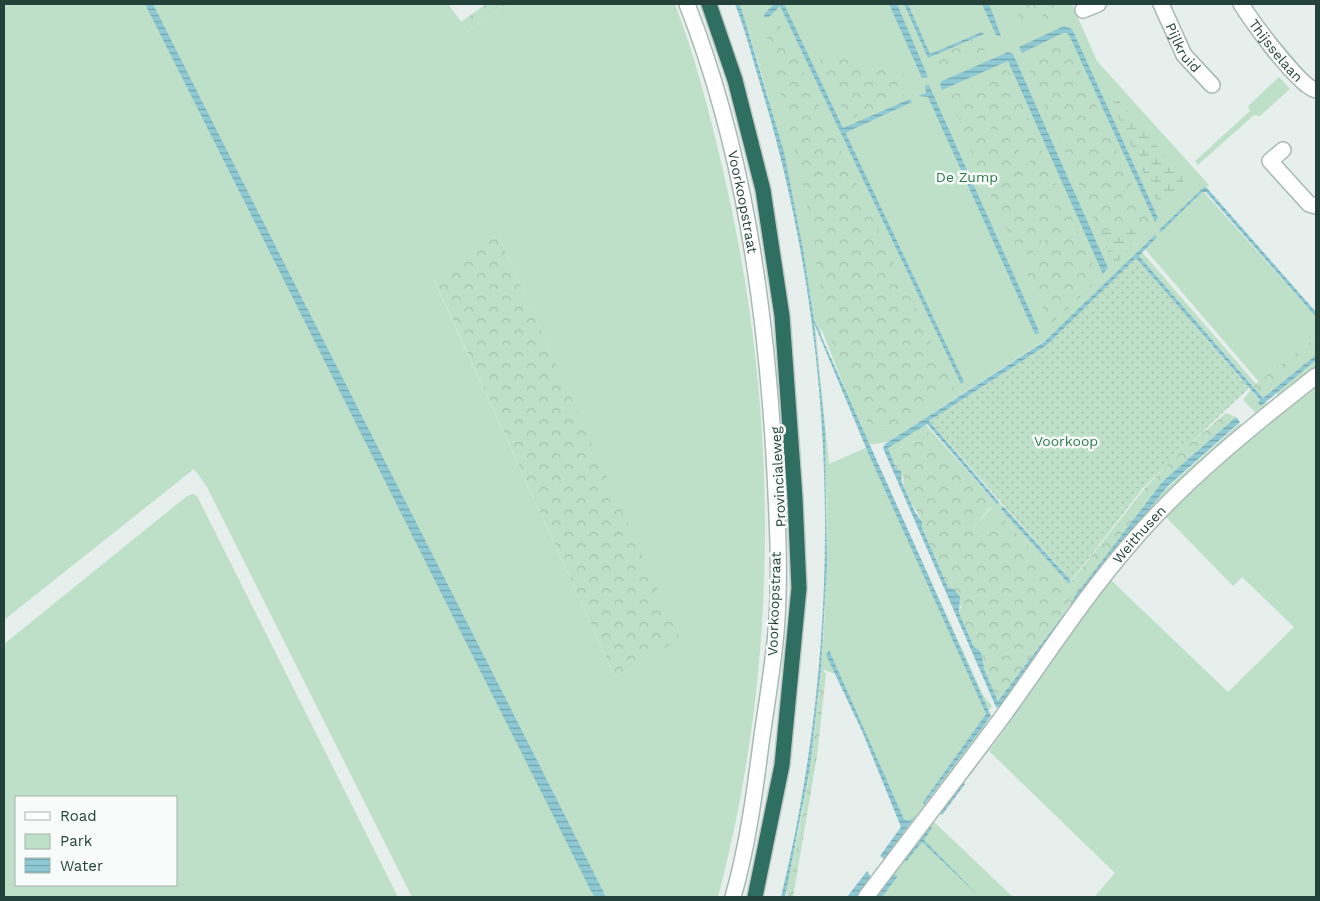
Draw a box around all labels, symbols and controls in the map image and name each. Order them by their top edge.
street label: Thijsselaan [1246,16,1306,85]
street label: Pijlkruid [1163,20,1204,76]
street label: Voorkoopstraat [725,149,761,255]
park label: De Zump [936,169,998,185]
street label: Provincialeweg [767,426,789,528]
park label: Voorkoop [1034,433,1098,449]
street label: Weithusen [1109,502,1169,567]
street label: Voorkoopstraat [764,551,784,656]
legend [15,796,178,886]
text: Road [60,807,97,825]
text: Park [60,832,93,850]
text: Water [60,857,103,875]

